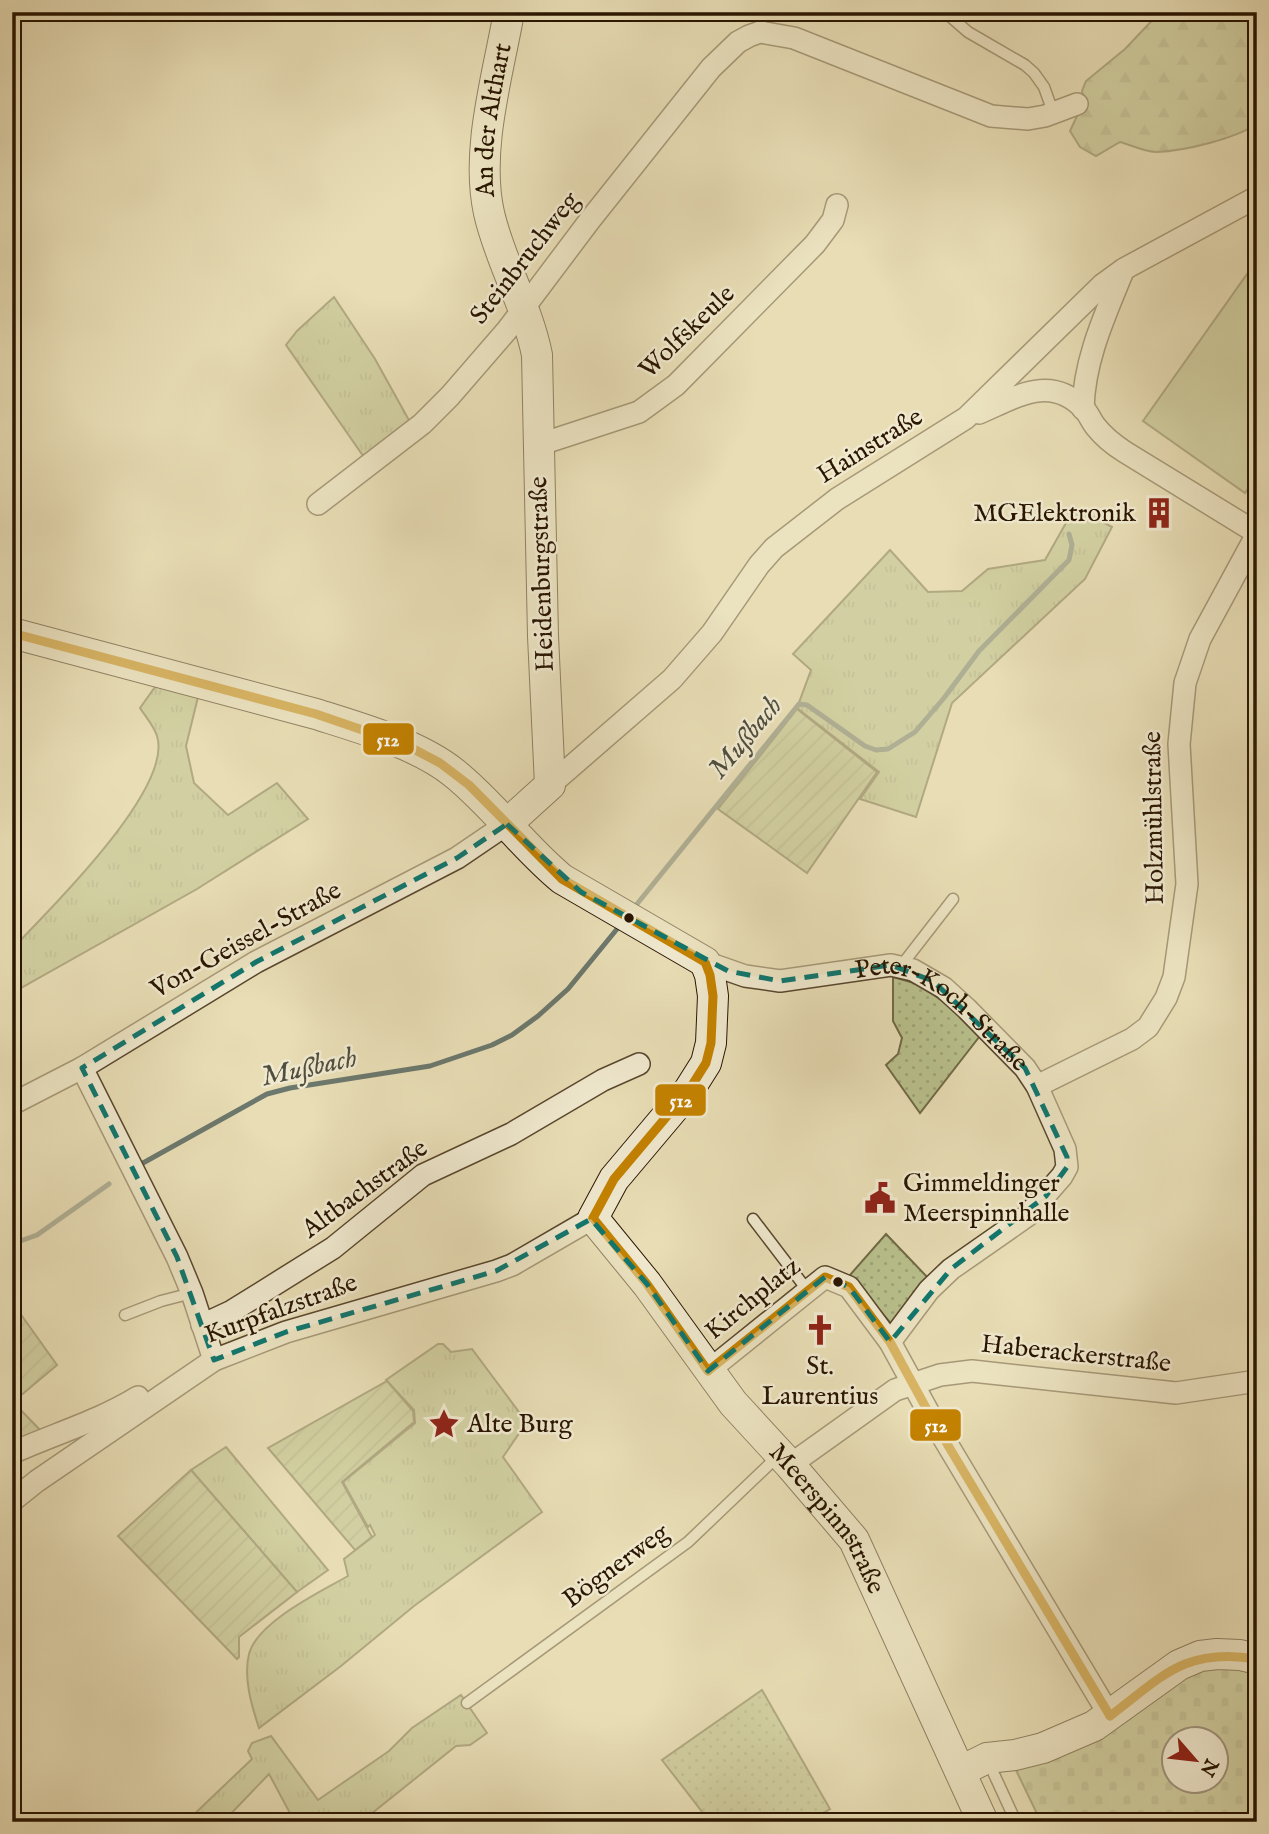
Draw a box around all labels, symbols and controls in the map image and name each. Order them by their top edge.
street label: An der Althart [468,40,519,200]
street label: Steinbruchweg [463,184,588,331]
street label: Wolfskeule [632,278,742,386]
street label: Hainstraße [811,401,929,491]
street label: Heidenburgstraße [522,476,562,672]
building icon: MGElektronik [1142,496,1176,530]
place label: MGElektronik [973,497,1137,530]
water label: Mußbach [701,689,791,786]
line badge: 512 [362,722,415,756]
text: 512 [377,729,400,753]
street label: Holzmühlstraße [1136,731,1172,905]
street label: Von-Geissel-Straße [144,874,347,1007]
unlabelled marker [622,911,636,925]
street label: Peter-Koch-Straße [852,949,1036,1079]
water label: Mußbach [258,1041,360,1095]
line badge: 512 [654,1083,707,1117]
text: 512 [670,1090,693,1114]
street label: Altbachstraße [295,1132,435,1246]
place label: Gimmeldinger Meerspinnhalle [903,1167,1070,1230]
public building icon: Gimmeldinger Meerspinnhalle [863,1181,897,1215]
street label: Kirchplatz [698,1250,808,1348]
street label: Kurpfalzstraße [200,1266,362,1352]
unlabelled marker [831,1275,845,1289]
church icon: St. Laurentius [803,1313,837,1347]
street label: Haberackerstraße [979,1328,1173,1380]
place label: St. Laurentius [762,1350,878,1413]
place icon: Alte Burg [427,1407,461,1441]
place label: Alte Burg [466,1408,573,1441]
line badge: 512 [909,1408,962,1442]
text: 512 [925,1415,948,1439]
street label: Meerspinnstraße [762,1436,893,1599]
street label: Bögnerweg [556,1516,676,1616]
north arrow [1160,1726,1230,1796]
text: N [1194,1753,1223,1780]

